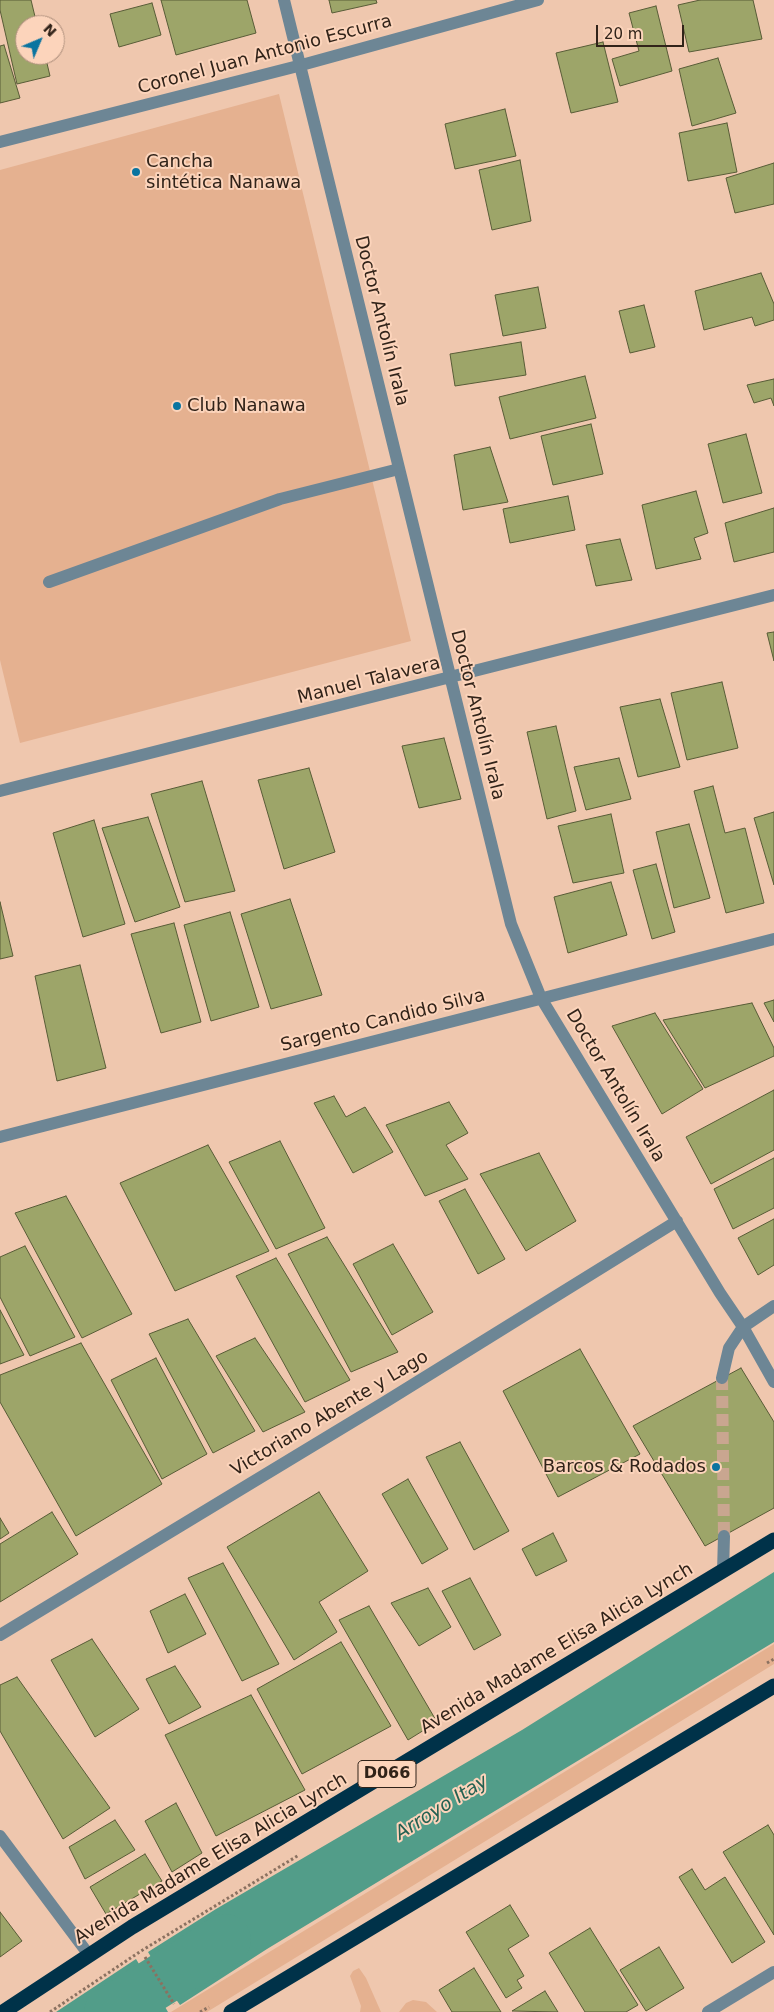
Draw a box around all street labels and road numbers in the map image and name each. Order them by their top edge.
street label: Coronel Juan Antonio Escurra [136,11,394,99]
street label: Doctor Antolín Irala [349,234,413,408]
street label: Doctor Antolín Irala [445,628,509,802]
street label: Manuel Talavera [295,653,443,709]
street label: Sargento Candido Silva [279,985,487,1057]
street label: Doctor Antolín Irala [561,1006,669,1166]
street label: Victoriano Abente y Lago [227,1346,433,1482]
street label: Avenida Madame Elisa Alicia Lynch [417,1559,697,1739]
road number: D066 [358,1760,416,1788]
street label: Avenida Madame Elisa Alicia Lynch [71,1769,351,1949]

